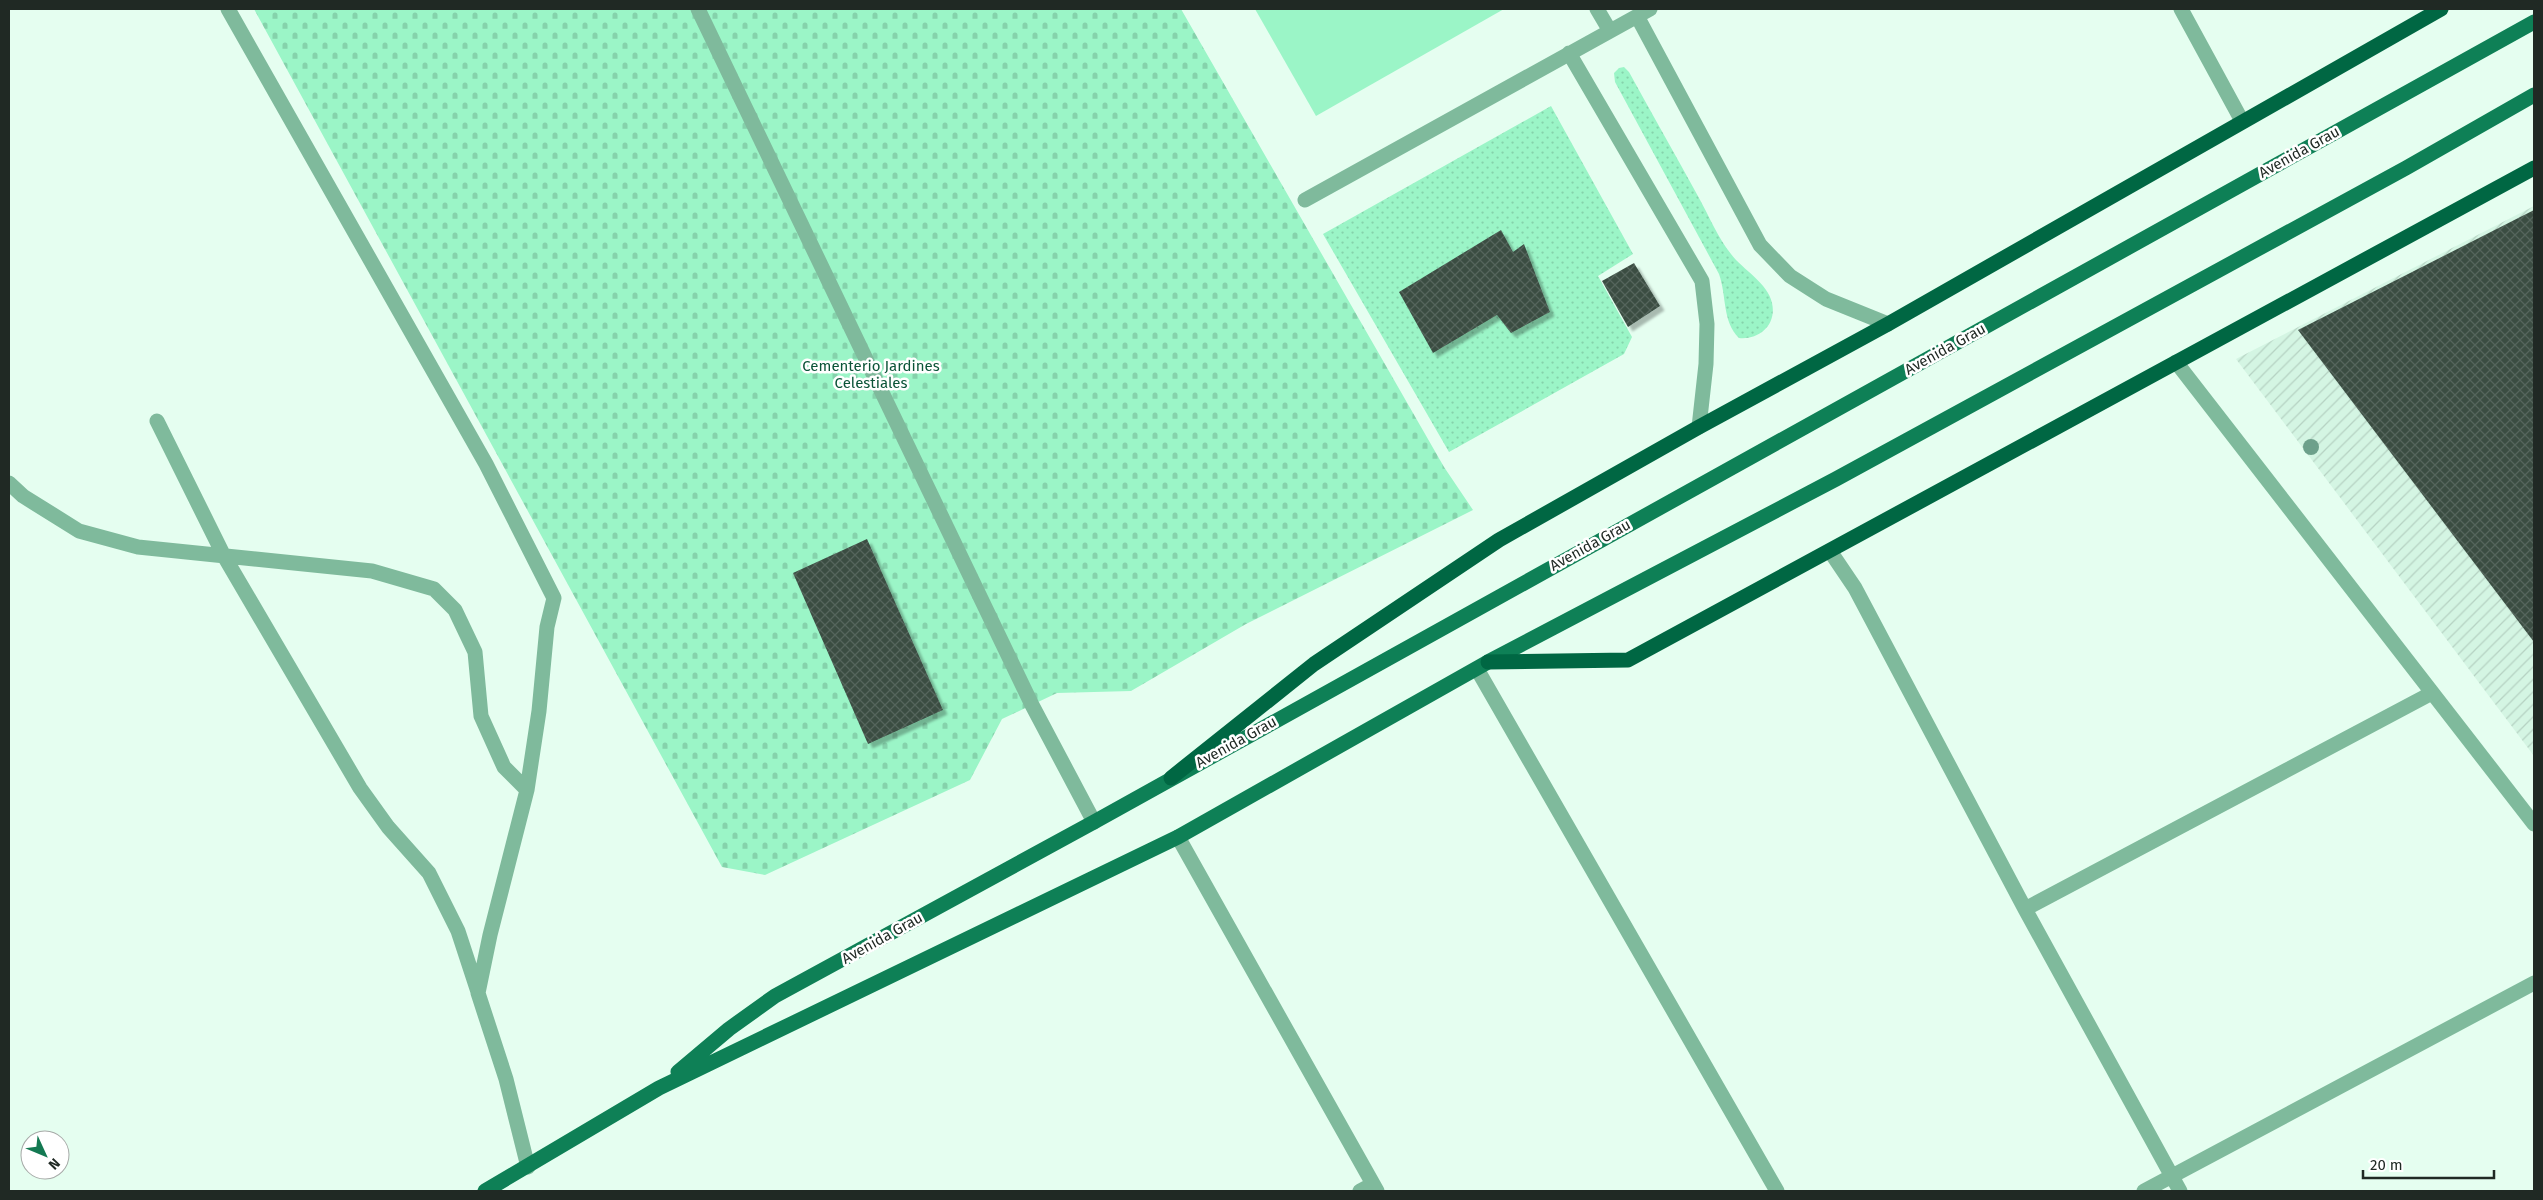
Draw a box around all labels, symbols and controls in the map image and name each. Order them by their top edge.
street label: Avenida Grau [2255,122,2343,182]
street label: Avenida Grau [1901,319,1989,379]
park label: Cementerio Jardines Celestiales [802,357,940,392]
street label: Avenida Grau [1546,515,1634,575]
street label: Avenida Grau [1192,712,1280,772]
street label: Avenida Grau [838,908,926,968]
north arrow [20,1130,70,1180]
scale bar [2363,1148,2494,1180]
text: N [45,1154,63,1173]
text: 20 m [2370,1156,2403,1174]

